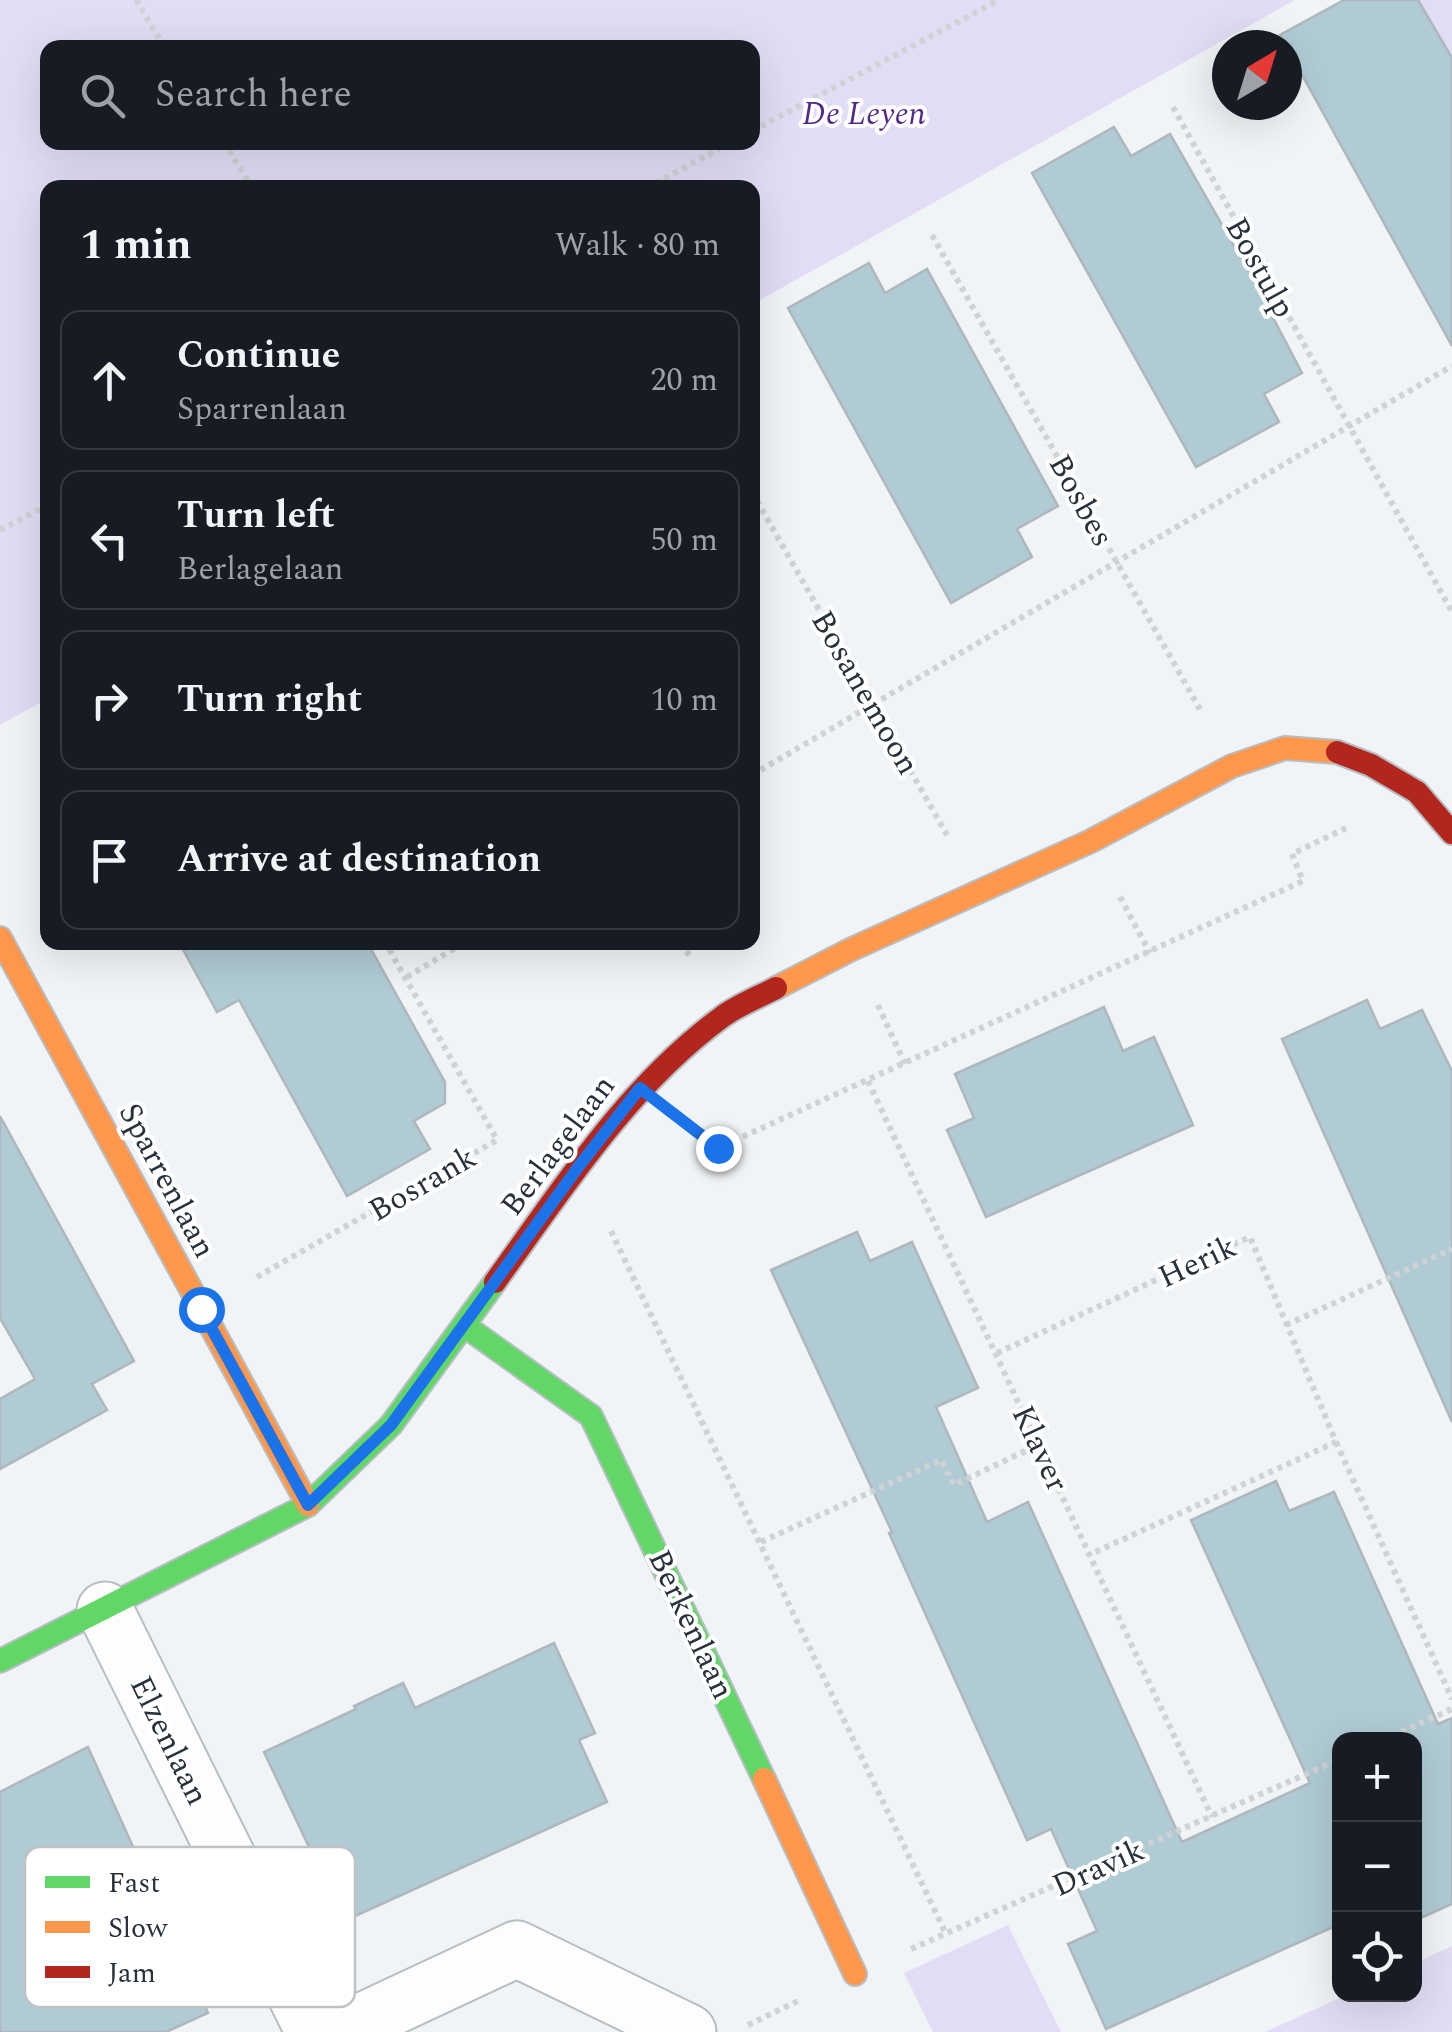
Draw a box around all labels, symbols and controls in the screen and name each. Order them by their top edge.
north arrow [1212,30,1302,120]
search box [40,40,760,150]
text: Search here [155,66,352,124]
icon: search [75,68,130,123]
park label: De Leyen [802,90,926,139]
street label: Bostulp [1212,208,1308,327]
text: 1 min [80,214,192,277]
text: Walk · 80 m [555,221,720,270]
text: Continue [177,327,340,385]
icon: ahead [82,353,137,408]
text: 20 m [650,356,718,405]
text: Sparrenlaan [177,385,347,434]
street label: Bosbes [1035,445,1126,556]
text: Turn left [177,487,335,545]
icon: left [82,513,137,568]
text: 50 m [650,516,718,565]
text: Berlagelaan [177,545,343,594]
street label: Bosanemoon [798,601,932,784]
text: Turn right [177,671,362,729]
icon: right [82,673,137,728]
text: 10 m [650,676,718,725]
text: Arrive at destination [177,831,541,889]
icon: arrive [82,833,137,888]
street label: Berlagelaan [489,1065,628,1227]
street label: Sparrenlaan [105,1094,228,1267]
route end [696,1126,742,1172]
street label: Bosrank [360,1134,486,1235]
street label: Herik [1150,1223,1245,1302]
route start [179,1287,225,1333]
street label: Klaver [998,1397,1081,1500]
street label: Berkenlaan [635,1542,747,1708]
street label: Elzenlaan [116,1668,221,1814]
map controls [1332,1732,1422,2002]
button: + [1332,1732,1422,1822]
button: − [1332,1822,1422,1912]
street label: Dravik [1044,1826,1153,1910]
legend [25,1847,355,2007]
text: Fast [108,1862,160,1905]
text: Slow [108,1907,168,1950]
button: locate [1332,1912,1422,2002]
text: Jam [108,1952,156,1995]

